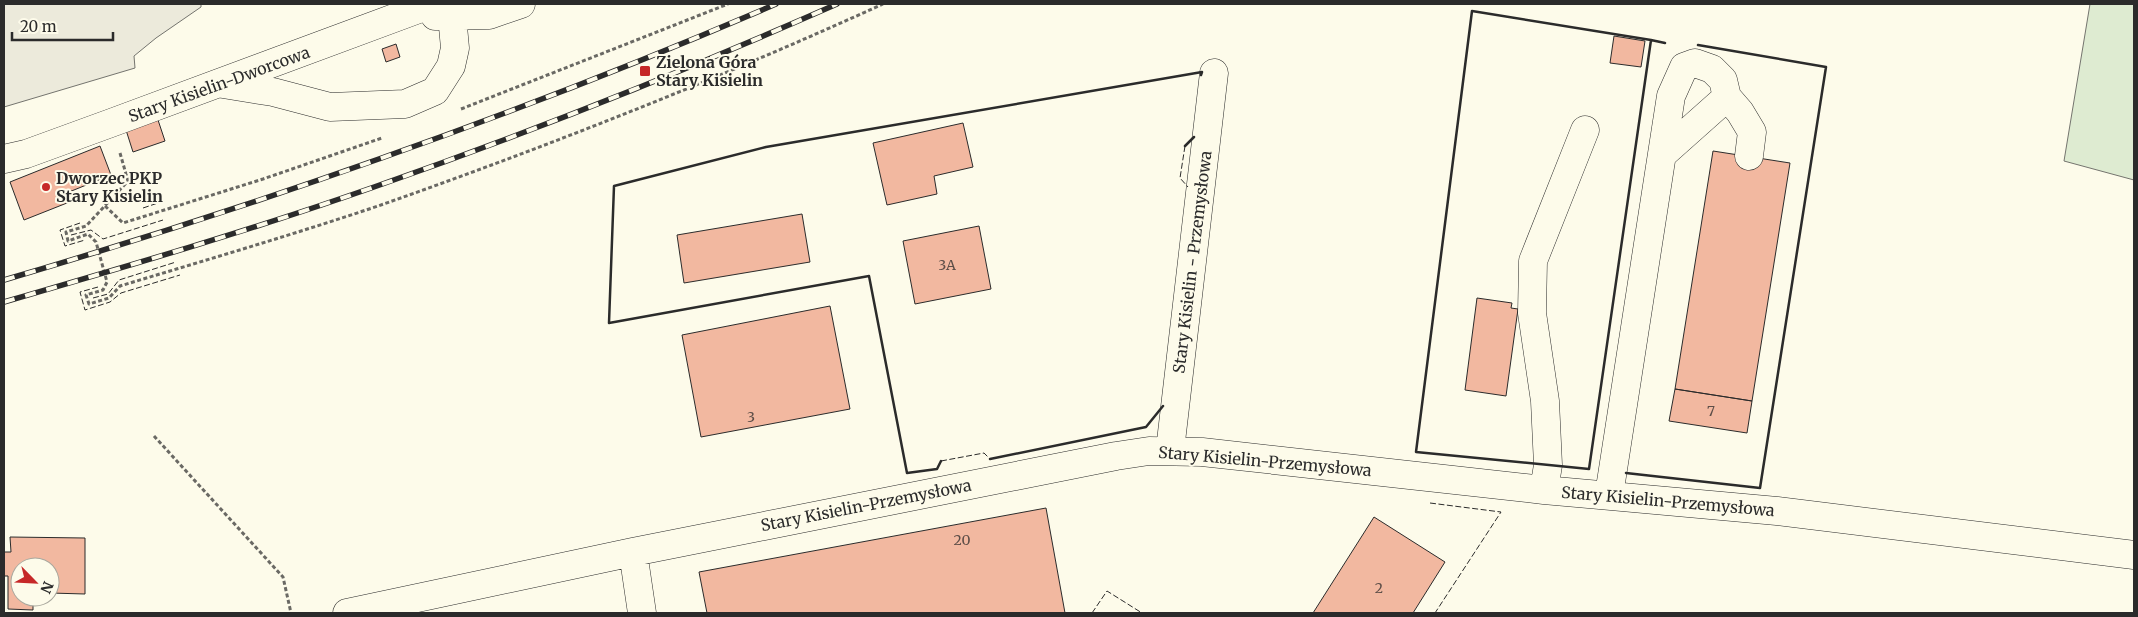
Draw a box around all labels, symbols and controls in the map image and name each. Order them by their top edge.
scale bar [12,10,114,42]
text: 20 m [20,17,57,36]
street label: Stary Kisielin-Dworcowa [126,42,313,126]
place label: Zielona Góra Stary Kisielin [656,52,763,90]
marker: Zielona Góra Stary Kisielin [638,64,652,78]
street label: Stary Kisielin - Przemysłowa [1168,149,1216,374]
place label: Dworzec PKP Stary Kisielin [56,168,163,206]
marker: Dworzec PKP Stary Kisielin [40,181,52,193]
house number: 3A [938,256,956,274]
house number: 7 [1707,402,1715,420]
house number: 3 [747,408,755,426]
street label: Stary Kisielin-Przemysłowa [1157,442,1373,480]
street label: Stary Kisielin-Przemysłowa [759,475,973,535]
street label: Stary Kisielin-Przemysłowa [1560,482,1776,520]
house number: 20 [953,531,971,549]
north arrow [10,557,60,607]
text: N [36,579,57,596]
house number: 2 [1375,579,1383,597]

